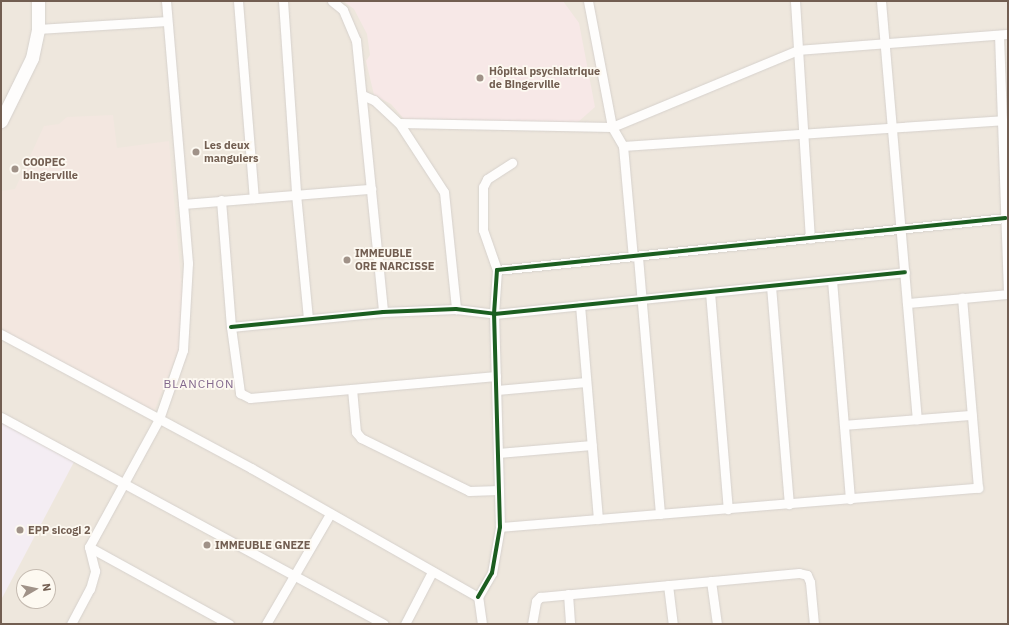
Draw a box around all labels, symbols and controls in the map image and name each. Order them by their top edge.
place label: Hôpital psychiatrique de Bingerville [489,65,600,91]
marker: Hôpital psychiatrique de Bingerville [474,72,486,84]
place label: Les deux manguiers [204,139,259,165]
marker: Les deux manguiers [191,147,201,157]
place label: CO0PEC bingerville [23,156,78,182]
marker: CO0PEC bingerville [10,164,20,174]
place label: IMMEUBLE ORE NARCISSE [355,247,435,273]
marker: IMMEUBLE ORE NARCISSE [342,255,352,265]
district label: BLANCHON [163,377,235,391]
place label: EPP sicogi 2 [28,523,91,537]
marker: EPP sicogi 2 [15,525,25,535]
place label: IMMEUBLE GNEZE [215,538,310,552]
marker: IMMEUBLE GNEZE [202,540,212,550]
north arrow [16,569,56,609]
text: N [39,582,54,592]

